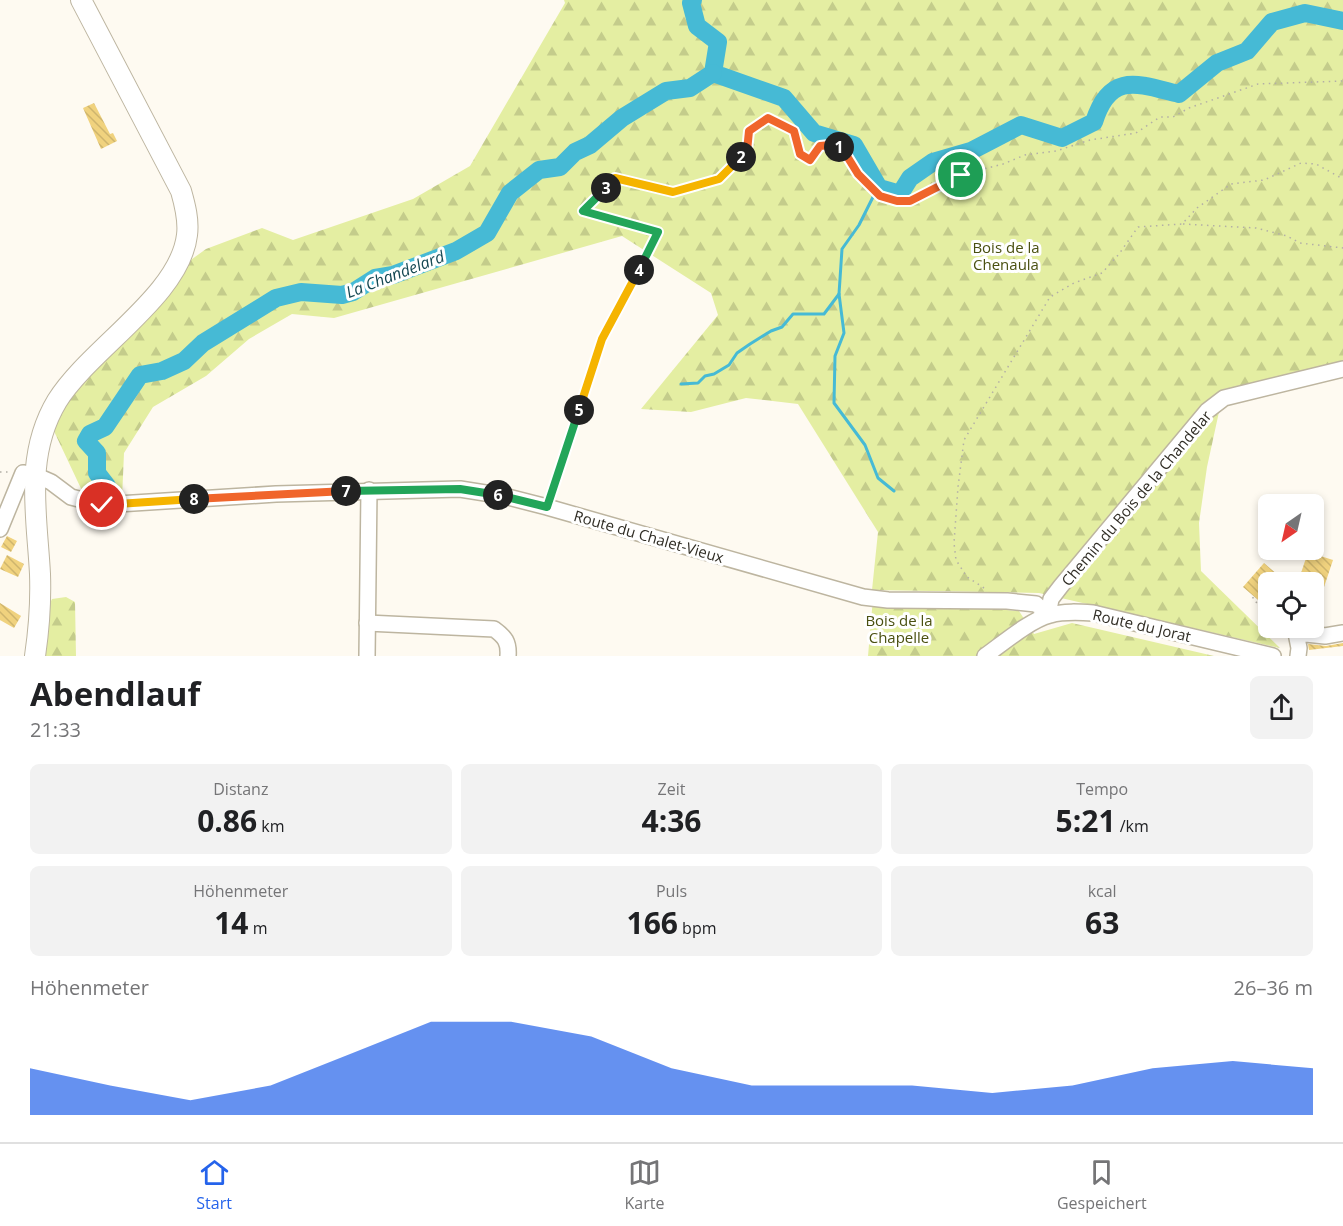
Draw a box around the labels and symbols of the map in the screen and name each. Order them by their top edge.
pin: 1 [824,132,854,162]
pin: 2 [726,142,756,172]
pin [935,149,986,200]
pin: 3 [591,173,621,203]
park label: Bois de la Chenaula [972,237,1040,274]
water label: La Chandelard [343,245,448,303]
pin: 4 [624,255,654,285]
pin: 5 [564,395,594,425]
street label: Chemin du Bois de la Chandelar [1057,406,1215,590]
pin: 7 [331,476,361,506]
pin [76,479,127,530]
pin: 6 [483,480,513,510]
pin: 8 [179,484,209,514]
north arrow [1258,494,1324,560]
street label: Route du Chalet-Vieux [572,505,726,567]
street label: Route du Jorat [1091,604,1193,646]
park label: Bois de la Chapelle [865,610,933,647]

